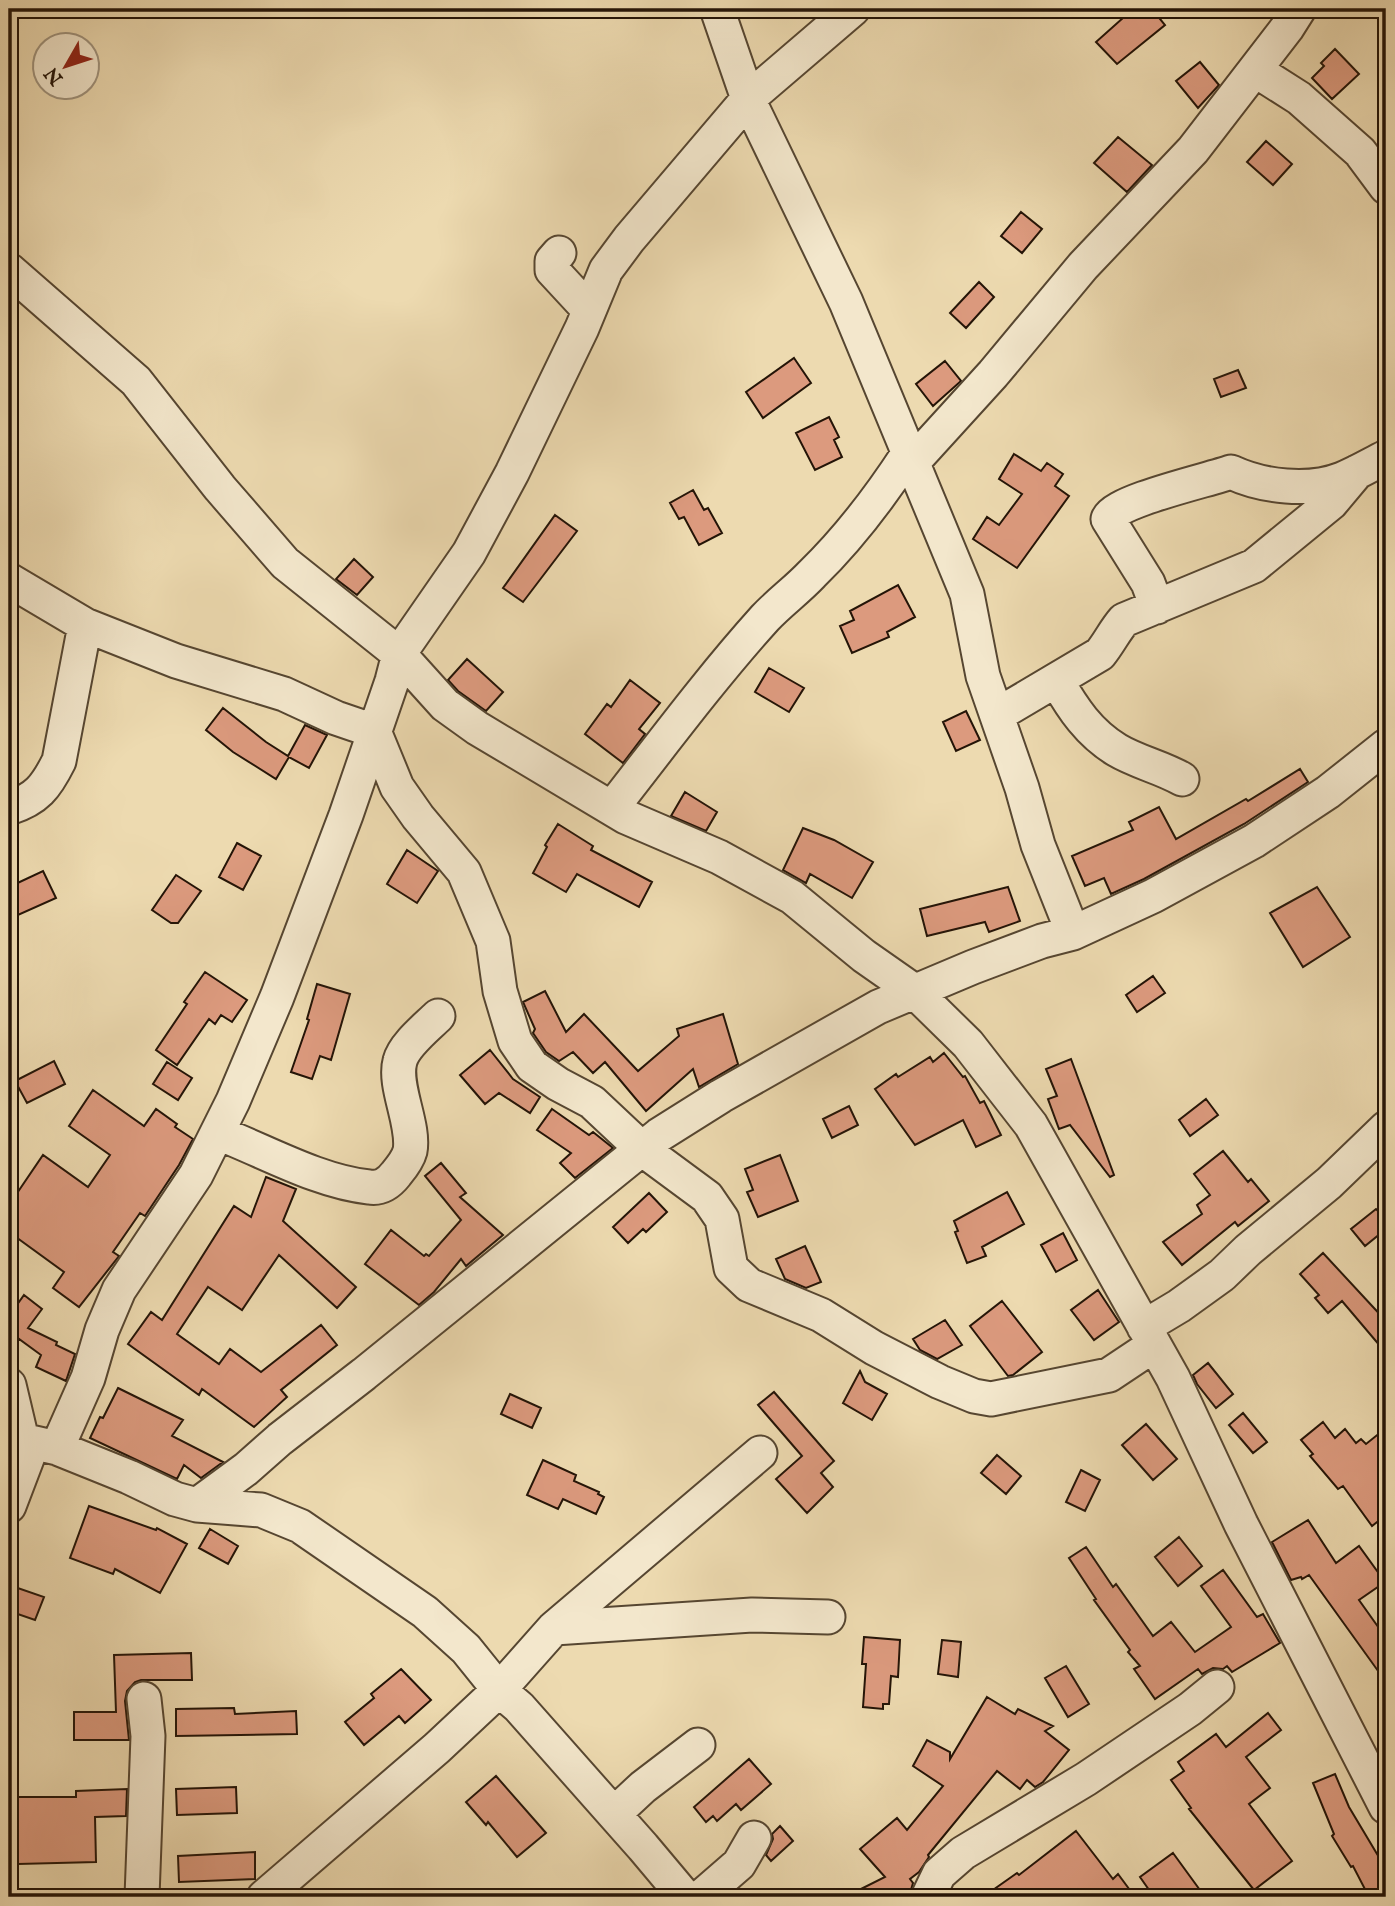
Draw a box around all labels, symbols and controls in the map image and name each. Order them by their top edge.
north arrow [32,32,102,102]
text: N [39,61,69,90]

